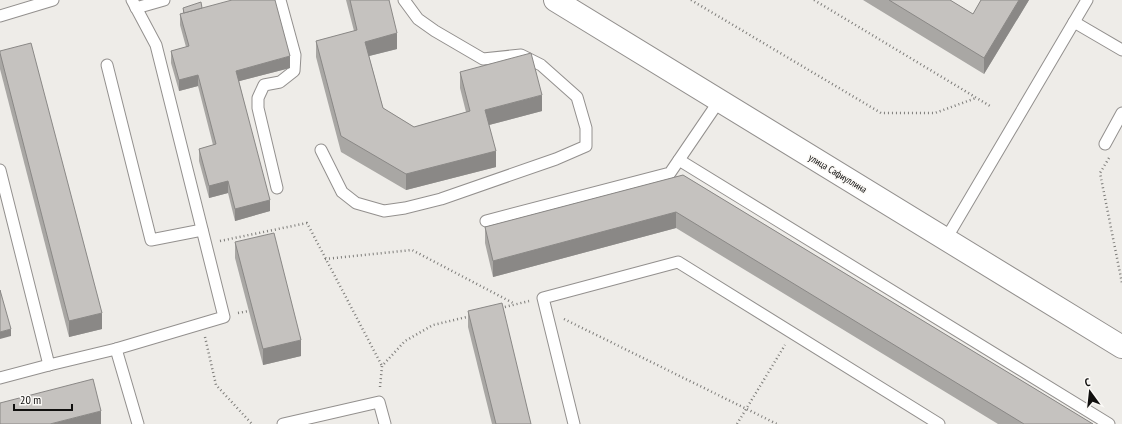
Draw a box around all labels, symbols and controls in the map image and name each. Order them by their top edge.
street label: улица Сафиуллина [806,151,869,196]
north arrow [1070,372,1110,412]
text: С [1083,375,1092,390]
scale bar [14,386,72,412]
text: 20 m [20,392,41,407]

